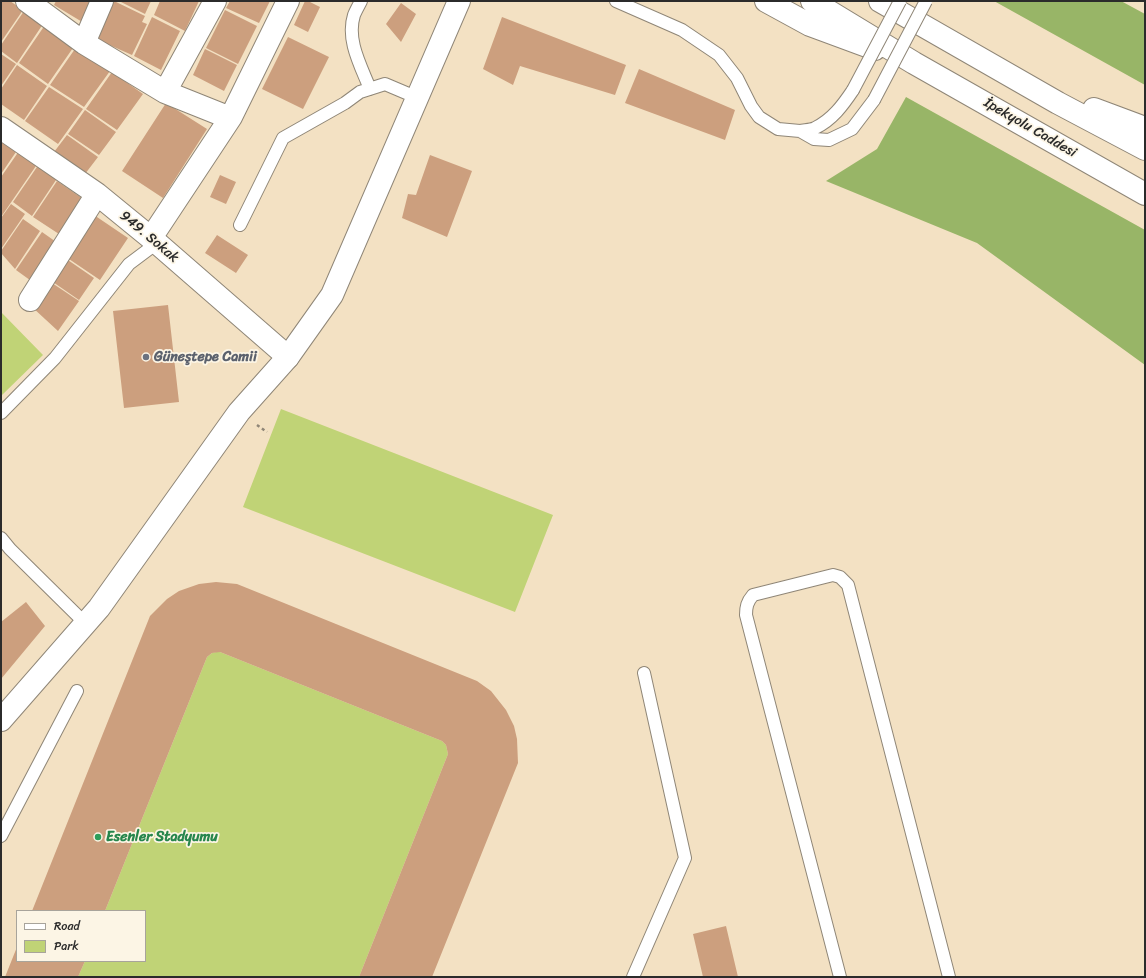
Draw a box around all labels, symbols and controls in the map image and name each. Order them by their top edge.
street label: İpekyolu Caddesi [981,95,1079,161]
street label: 949. Sokak [116,208,182,266]
place label: Güneştepe Camii [154,349,257,365]
marker: Güneştepe Camii [141,352,151,362]
place label: Esenler Stadyumu [106,829,218,845]
marker: Esenler Stadyumu [93,832,103,842]
legend [16,910,146,962]
text: Road [54,915,80,937]
text: Park [54,935,79,957]

